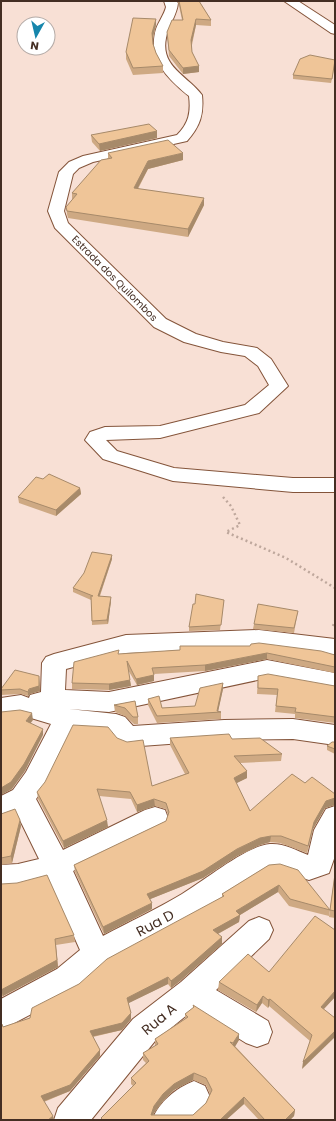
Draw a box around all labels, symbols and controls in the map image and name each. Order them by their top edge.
north arrow [16,16,56,56]
text: N [29,37,40,54]
street label: Estrada dos Quilombos [68,232,161,325]
street label: Rua D [132,905,178,941]
street label: Rua A [137,998,181,1040]

